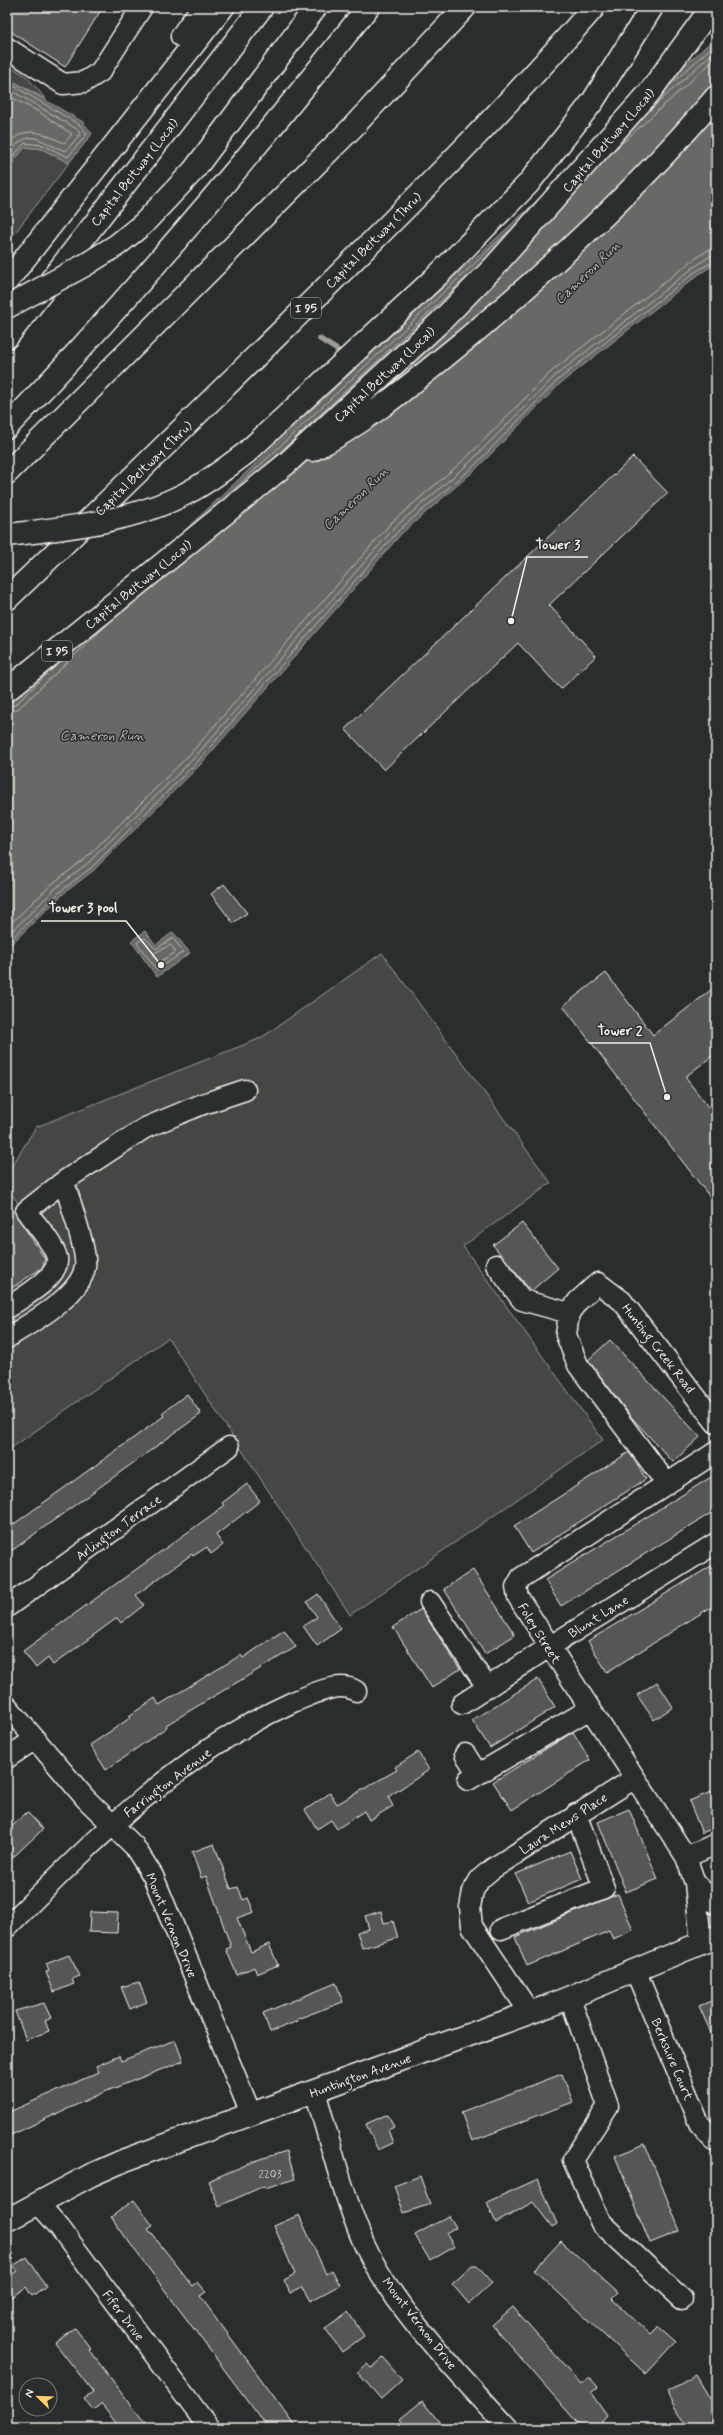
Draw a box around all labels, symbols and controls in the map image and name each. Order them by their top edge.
street label: Capital Beltway (Local) [559,85,659,197]
street label: Capital Beltway (Local) [88,115,183,230]
street label: Capital Beltway (Thru) [322,189,426,293]
water label: Cameron Run [551,237,624,309]
road number: I 95 [291,298,321,318]
street label: Capital Beltway (Local) [331,323,440,427]
street label: Capital Beltway (Thru) [92,418,197,520]
water label: Cameron Run [319,463,392,535]
callout: Tower 3 [527,531,588,557]
text: Tower 3 [536,536,581,554]
street label: Capital Beltway (Local) [82,537,196,634]
road number: I 95 [42,641,72,661]
water label: Cameron Run [60,727,144,745]
callout: Tower 3 pool [41,895,126,921]
text: Tower 3 pool [49,899,118,917]
callout: Tower 2 [589,1017,650,1043]
text: Tower 2 [597,1022,643,1040]
street label: Hunting Creek Road [616,1301,698,1399]
street label: Arlington Terrace [73,1491,166,1567]
street label: Blunt Lane [565,1592,632,1642]
street label: Foley Street [513,1600,564,1668]
street label: Farrington Avenue [121,1745,216,1823]
street label: Laura Mews Place [517,1789,611,1859]
street label: Mount Vernon Drive [141,1871,200,1981]
street label: Berkshire Court [647,2016,697,2104]
street label: Huntington Avenue [307,2050,415,2105]
house number: 2203 [259,2168,281,2182]
street label: Mount Vernon Drive [378,2274,460,2374]
street label: Fifer Drive [98,2287,148,2345]
north arrow [18,2377,58,2417]
text: N [22,2387,38,2400]

